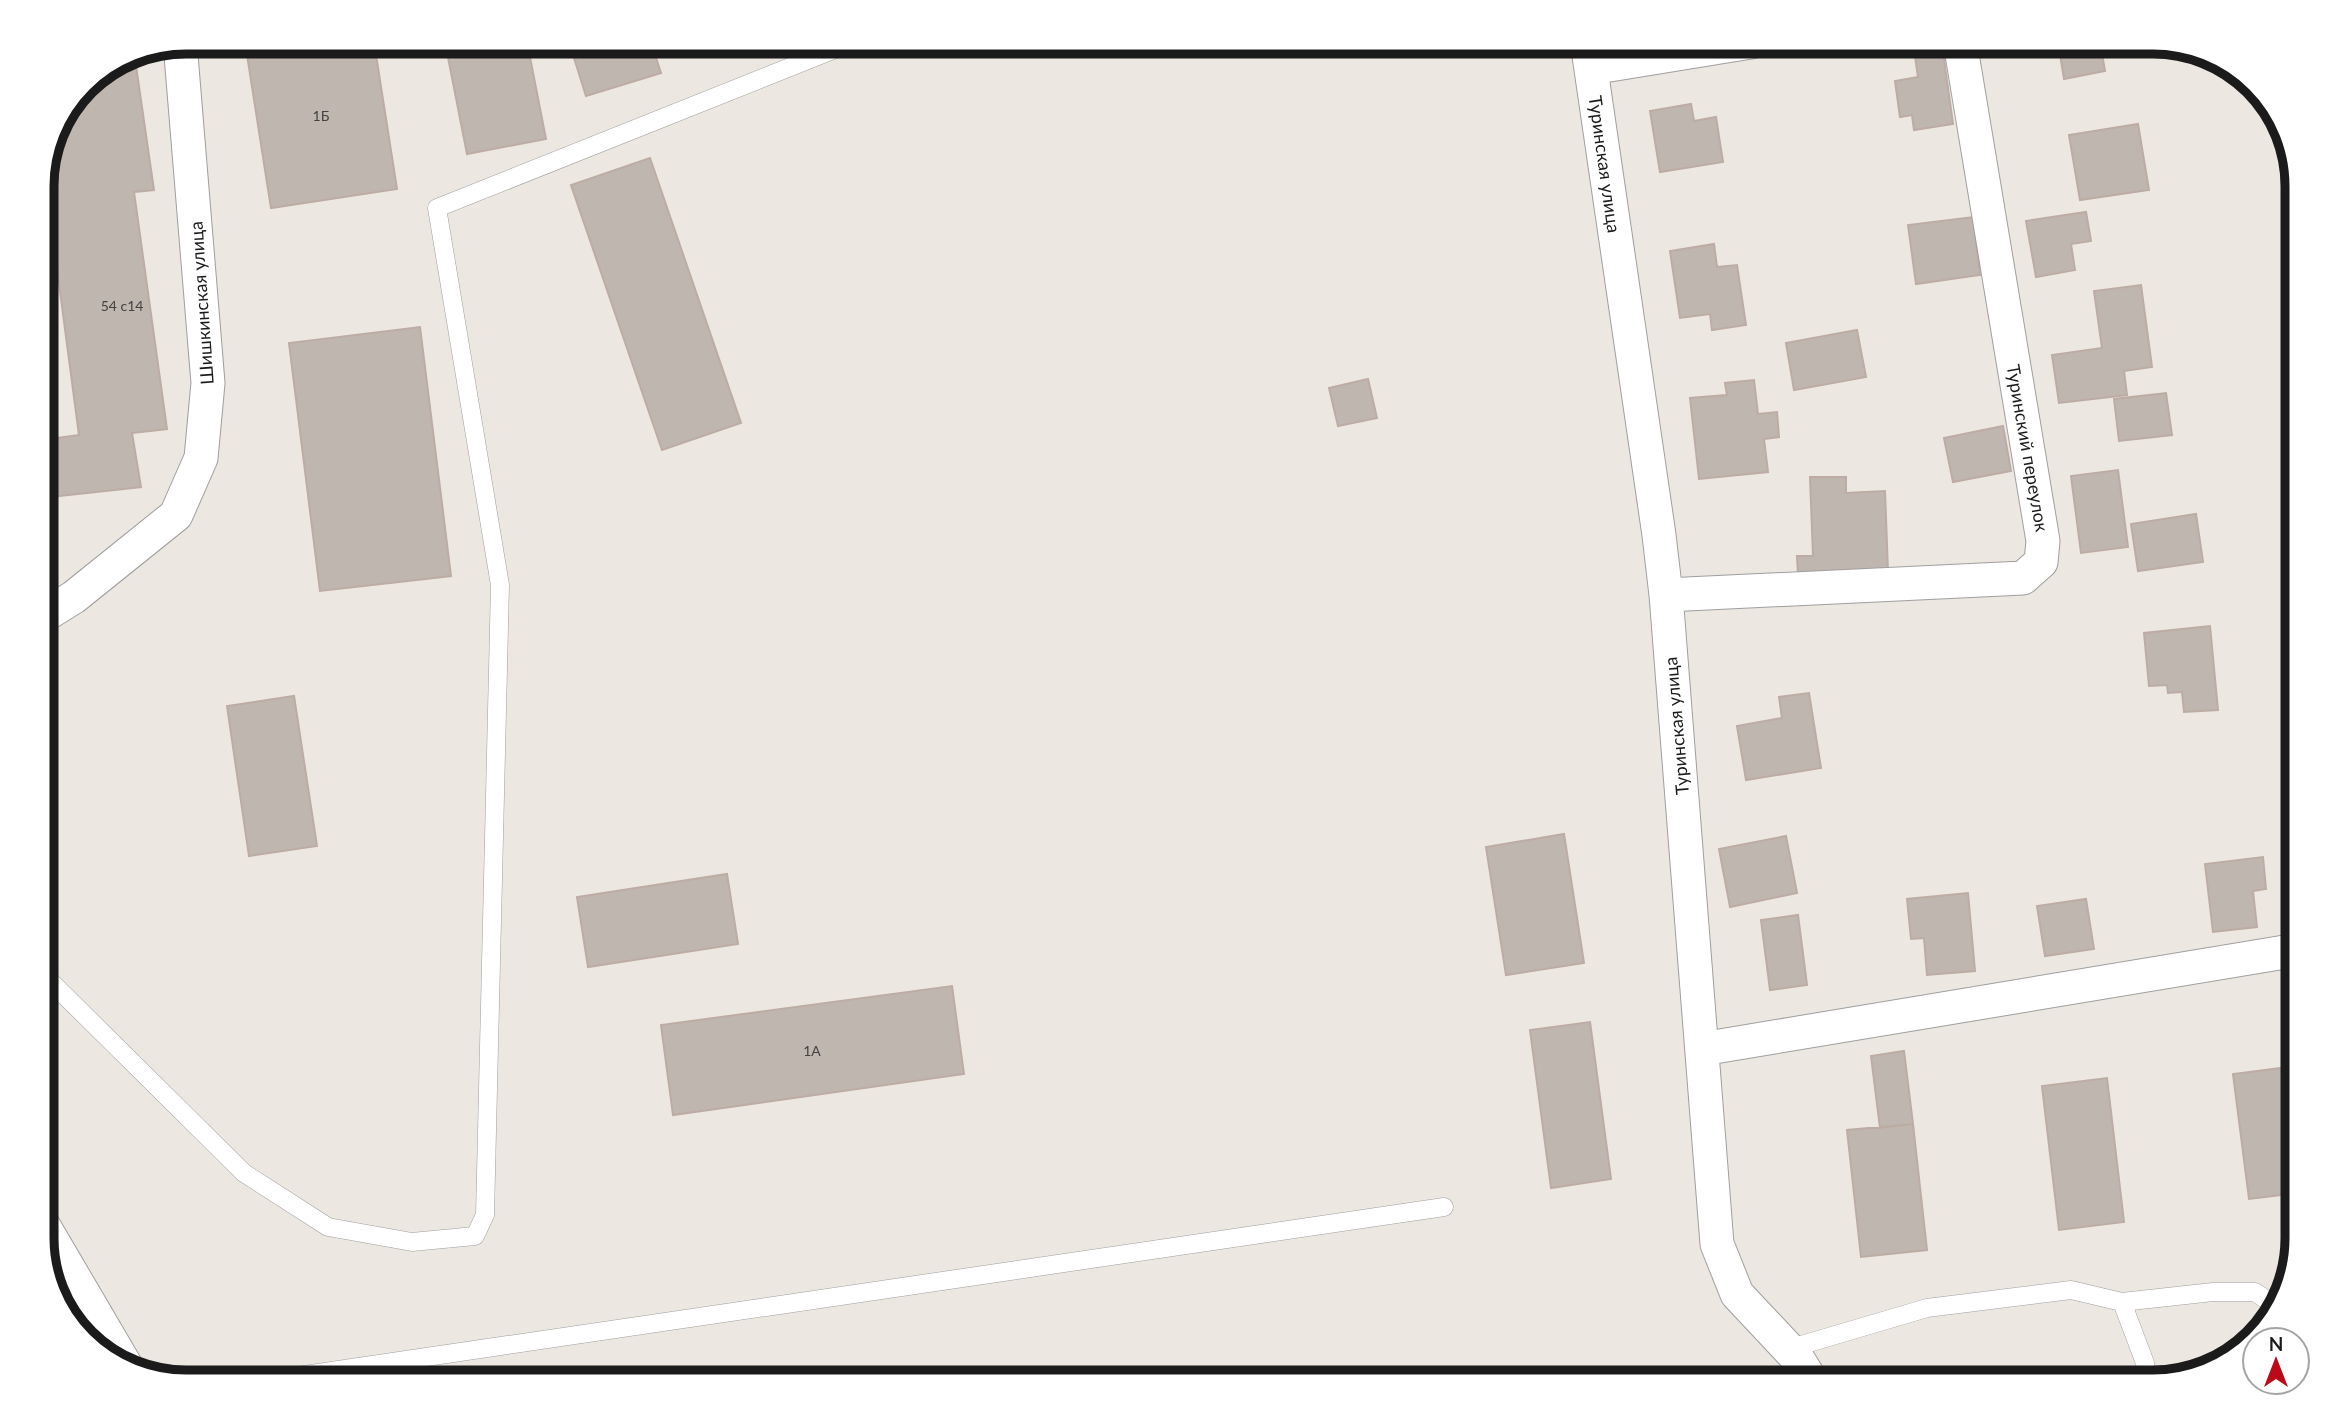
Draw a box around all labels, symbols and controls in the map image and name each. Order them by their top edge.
street label: Туринская улица [1584,94,1626,234]
house number: 1Б [313,107,330,124]
street label: Шишкинская улица [184,221,218,385]
house number: 54 с14 [101,297,143,314]
street label: Туринский переулок [2002,363,2054,534]
street label: Туринская улица [1659,656,1693,796]
house number: 1А [803,1042,821,1059]
north arrow [2241,1326,2311,1396]
text: N [2269,1332,2283,1355]

